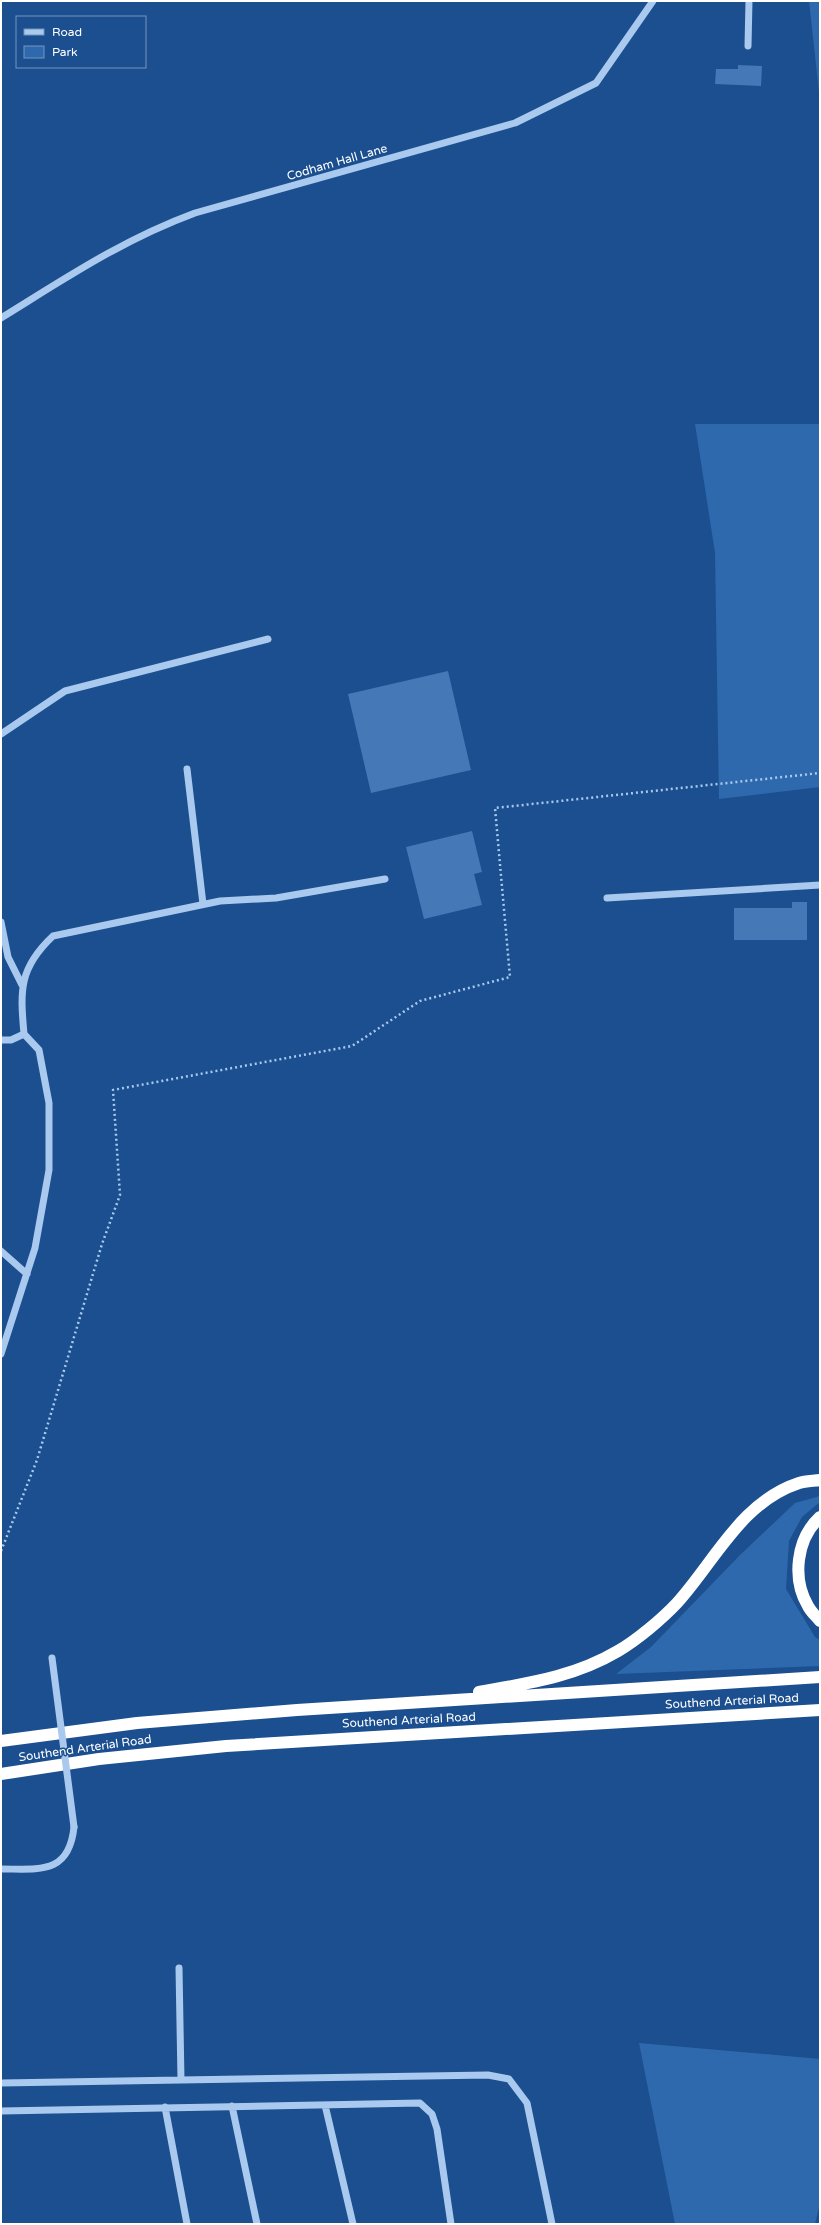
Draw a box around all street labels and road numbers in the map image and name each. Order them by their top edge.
street label: Codham Hall Lane [285,141,389,183]
street label: Southend Arterial Road [665,1691,799,1711]
street label: Southend Arterial Road [342,1710,476,1730]
street label: Southend Arterial Road [18,1732,152,1764]

